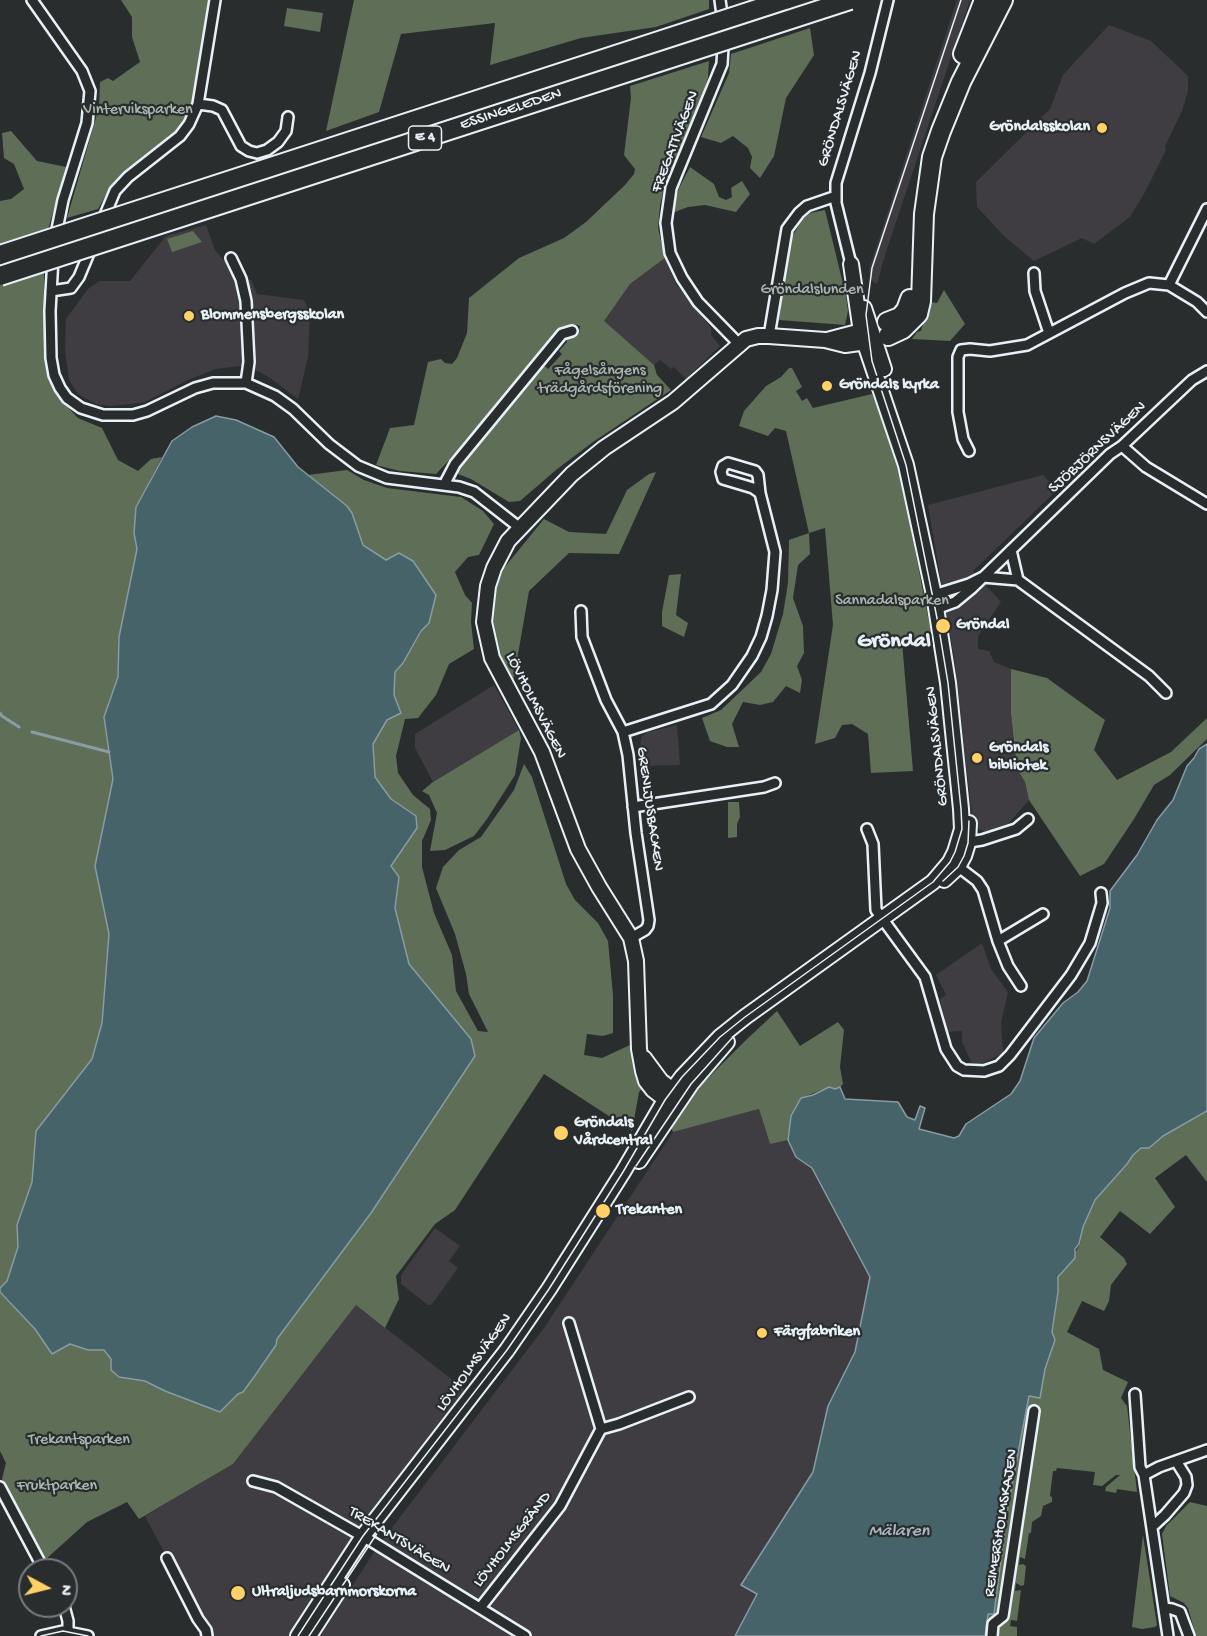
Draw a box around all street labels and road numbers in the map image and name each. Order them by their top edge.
street label: GRÖNDALSVÄGEN [814,49,868,169]
street label: ESSINGELEDEN [458,85,564,135]
street label: FREGATTVÄGEN [648,89,704,195]
road number: E 4 [408,126,442,150]
street label: SJÖBJÖRNSVÄGEN [1045,398,1151,498]
street label: LÖVHOLMSVÄGEN [500,650,570,762]
street label: GRÖNDALSVÄGEN [922,685,954,807]
street label: GRENLJUSBACKEN [631,746,667,872]
street label: LÖVHOLMSVÄGEN [433,1310,517,1416]
street label: REIMERSHOLMSKAJEN [981,1448,1023,1598]
street label: LÖVHOLMSGRÄND [470,1488,556,1592]
street label: TREKANTSVÄGEN [345,1503,453,1579]

